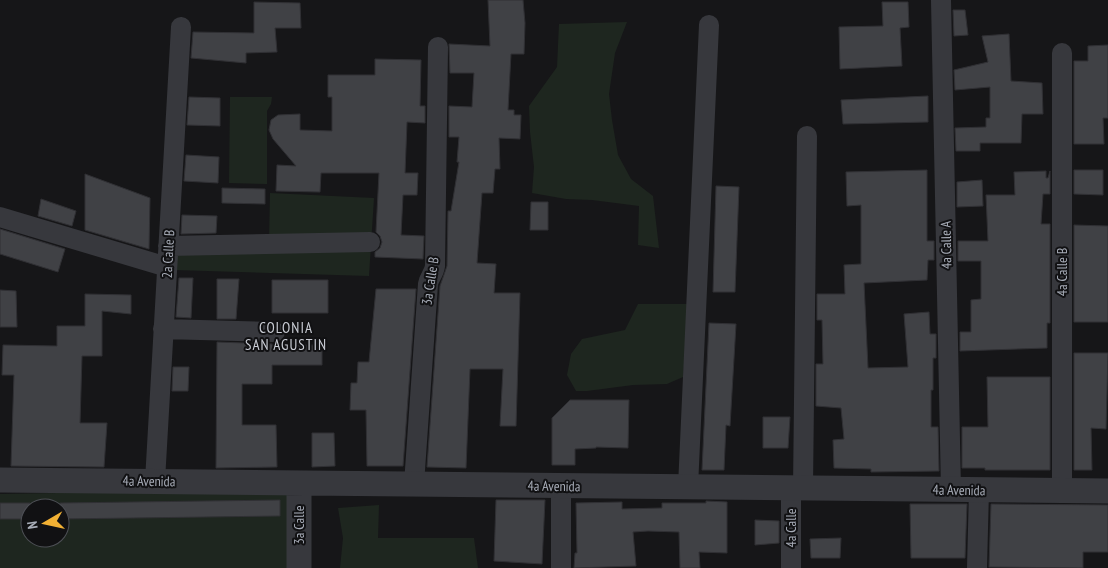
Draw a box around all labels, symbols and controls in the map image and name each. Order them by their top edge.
street label: 4a Calle A [937,220,955,269]
street label: 2a Calle B [158,229,178,279]
street label: 4a Calle B [1053,248,1071,296]
street label: 3a Calle B [417,256,443,306]
district label: COLONIA SAN AGUSTIN [245,318,327,354]
street label: 4a Avenida [122,472,176,490]
street label: 4a Avenida [527,477,581,495]
street label: 4a Avenida [932,481,986,499]
north arrow [20,498,70,548]
street label: 3a Calle [290,505,308,545]
street label: 4a Calle [782,508,800,548]
text: N [23,520,42,530]

